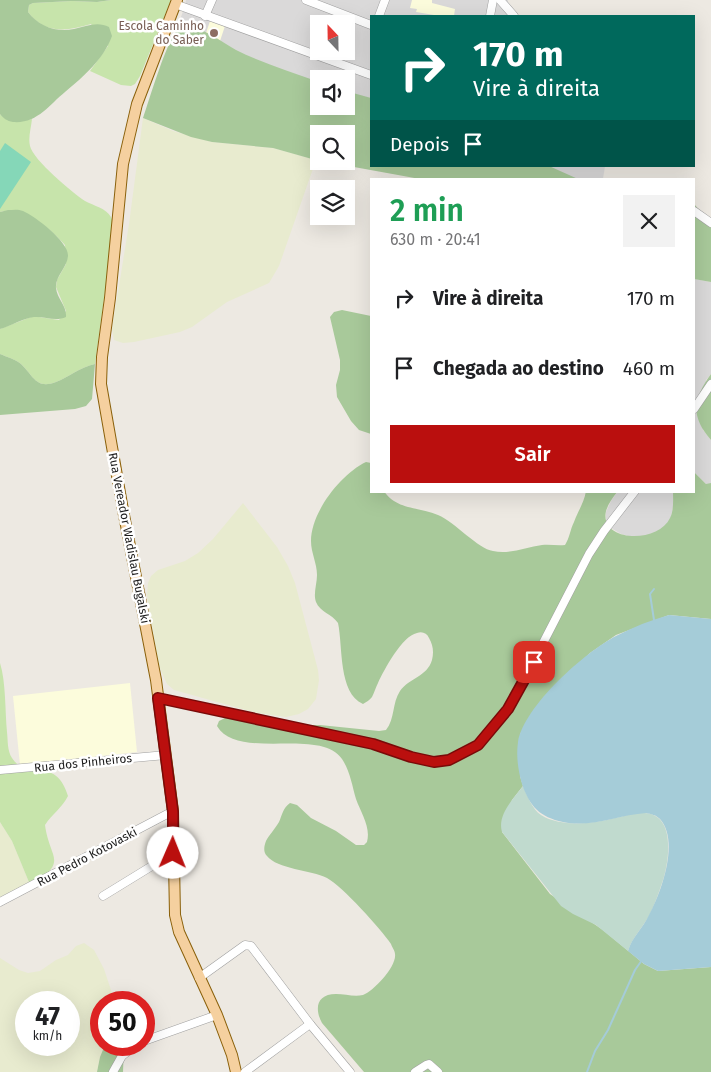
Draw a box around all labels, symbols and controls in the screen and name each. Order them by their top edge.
north arrow [310,15,355,60]
map controls [310,15,355,225]
place label: Escola Caminho do Saber [118,19,204,47]
marker: Escola Caminho do Saber [208,27,220,39]
text: 170 m [473,33,564,75]
icon: right [390,35,455,100]
button: sound [310,70,355,115]
text: Vire à direita [473,75,600,102]
button: search [310,125,355,170]
icon: arrive [459,130,487,158]
text: Depois [390,133,449,156]
button: layers [310,180,355,225]
text: 2 min [390,193,464,229]
button: close [623,195,675,247]
text: 630 m · 20:41 [390,230,481,249]
icon: right [390,284,418,312]
text: Vire à direita [433,287,543,310]
text: 170 m [627,287,675,310]
icon: arrive [390,354,418,382]
text: Chegada ao destino [433,357,604,380]
text: 460 m [623,357,675,380]
button: Sair [390,425,675,483]
street label: Rua Vereador Wadislau Bugalski [106,451,152,625]
pin [513,641,555,683]
icon: arrive [520,648,548,676]
street label: Rua dos Pinheiros [33,751,133,775]
street label: Rua Pedro Kotovaski [35,825,139,889]
position arrow [146,826,198,878]
speed limit sign: 50 [90,991,155,1056]
text: 47 [35,1002,60,1032]
text: km/h [33,1029,62,1043]

